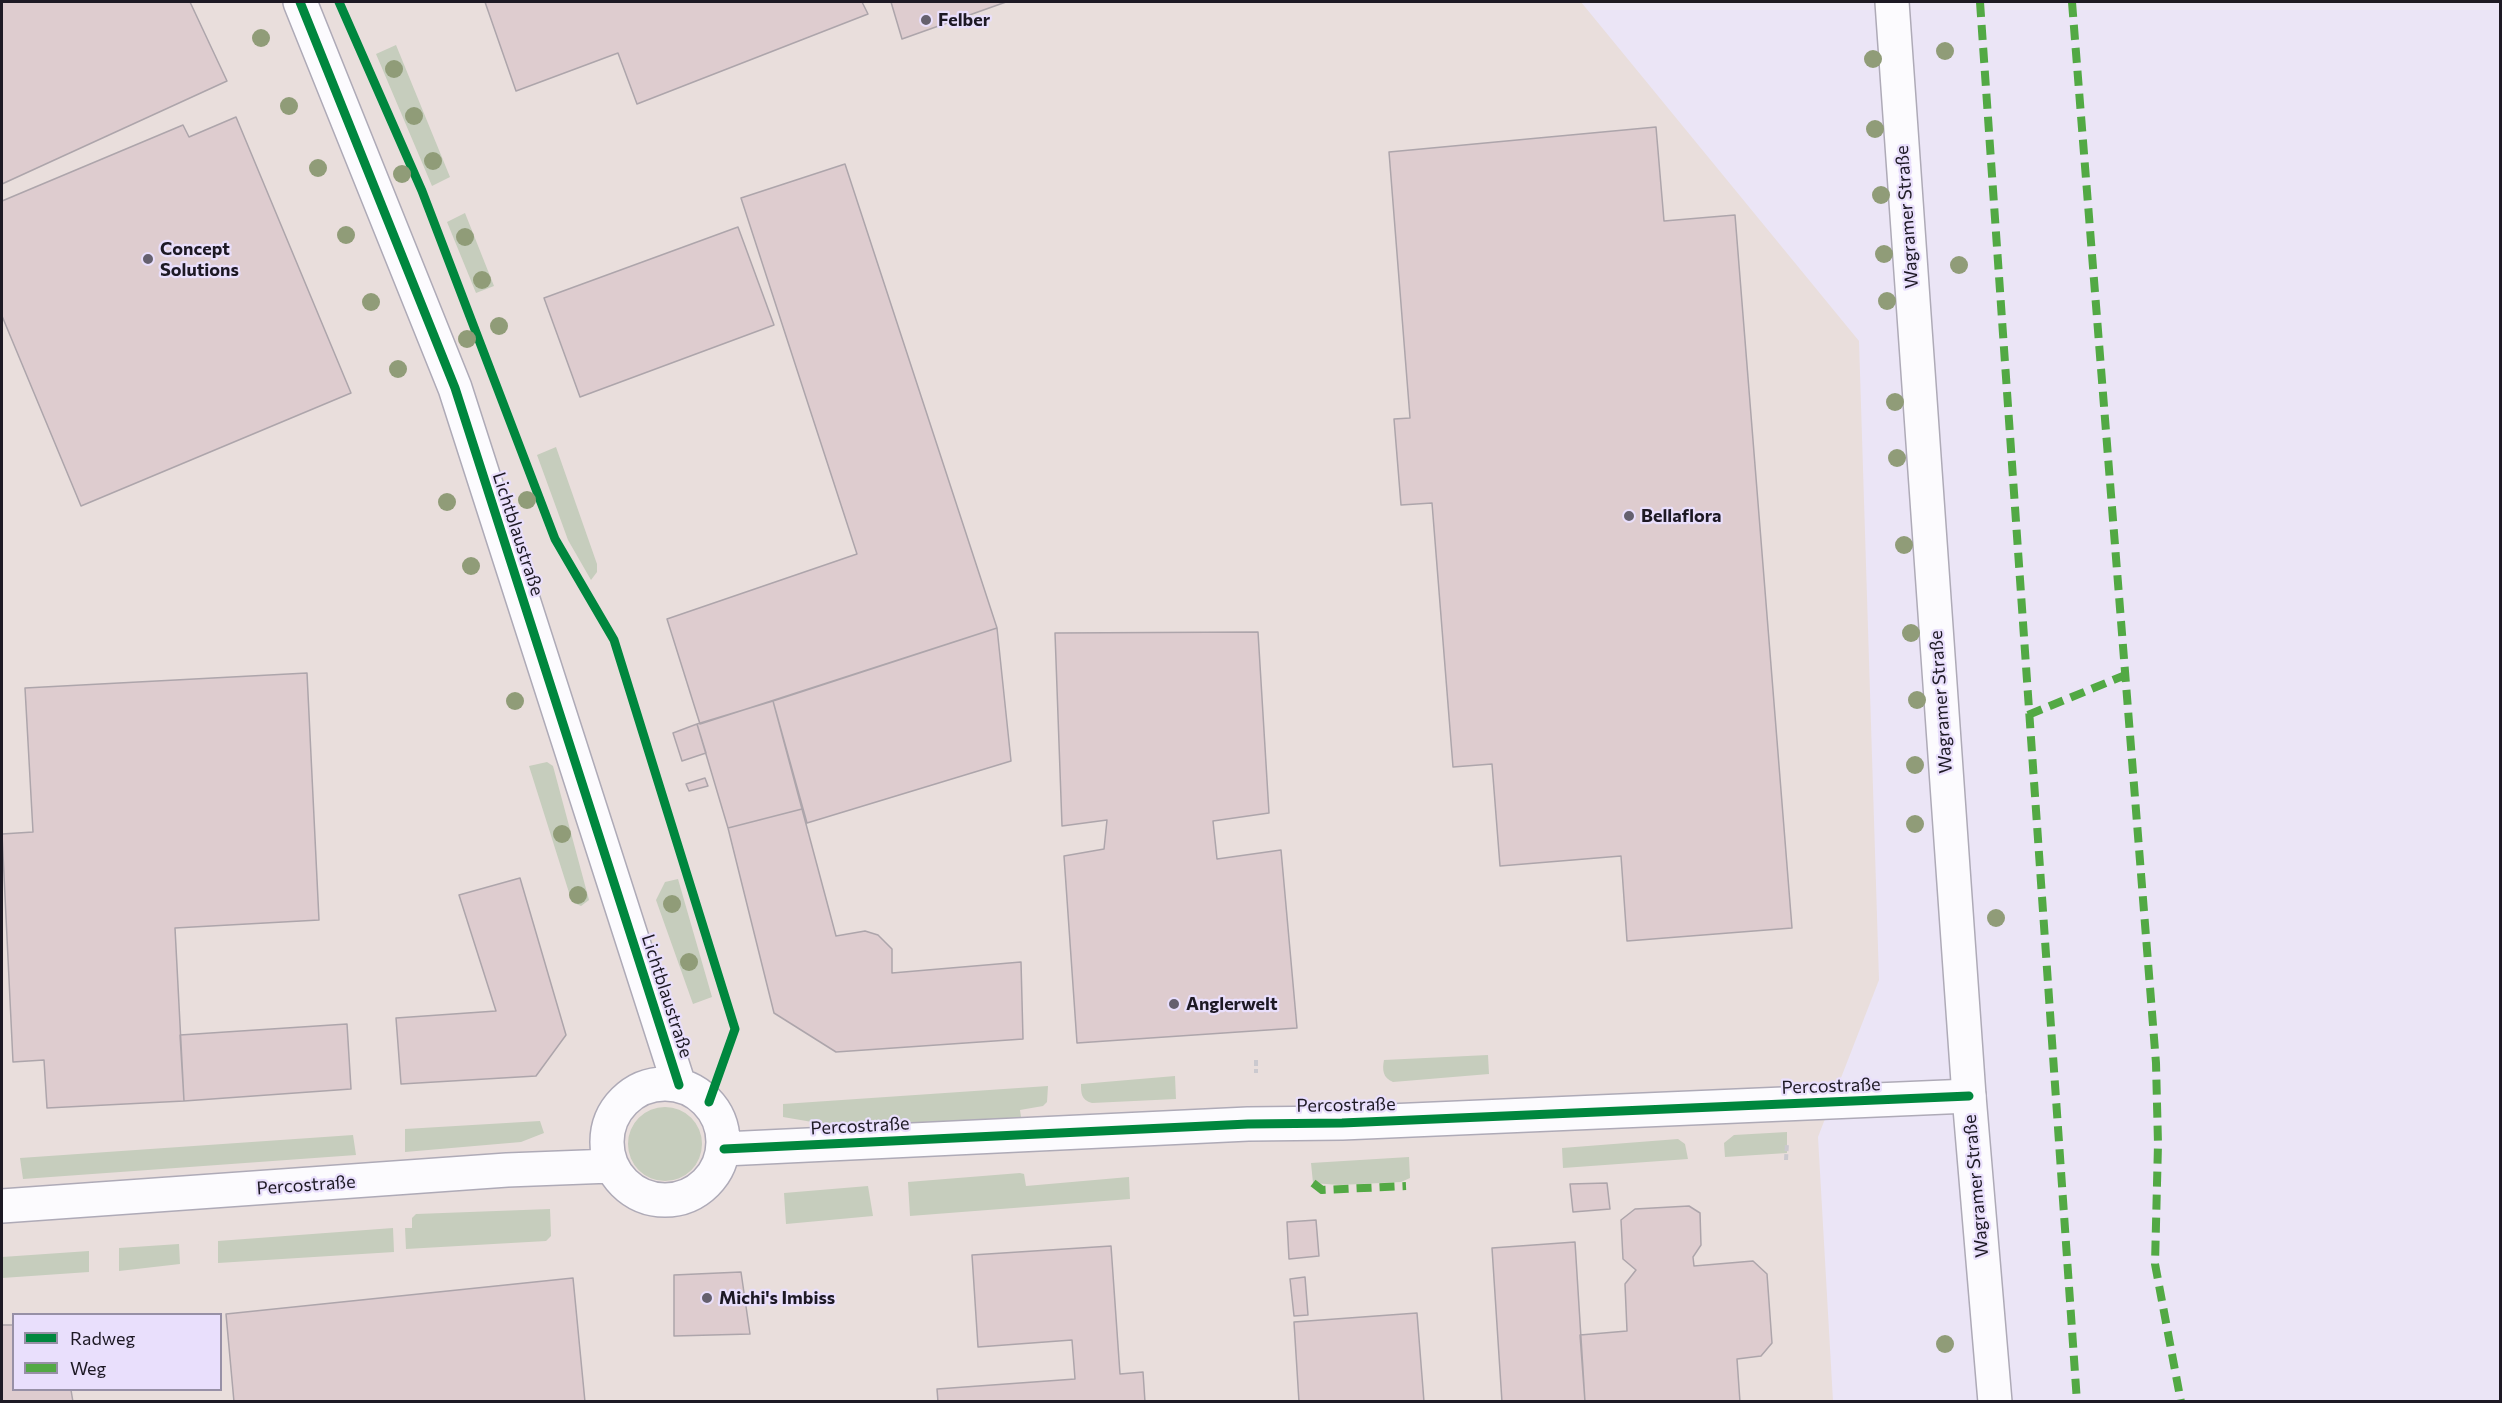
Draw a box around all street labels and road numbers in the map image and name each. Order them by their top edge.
street label: Wagramer Straße [1891,145,1923,289]
street label: Lichtblaustraße [488,470,548,598]
street label: Wagramer Straße [1925,630,1957,774]
street label: Lichtblaustraße [637,932,697,1060]
street label: Percostraße [1781,1073,1881,1099]
street label: Percostraße [1296,1093,1396,1117]
street label: Percostraße [810,1113,910,1139]
street label: Wagramer Straße [1959,1114,1993,1258]
street label: Percostraße [256,1171,356,1199]

